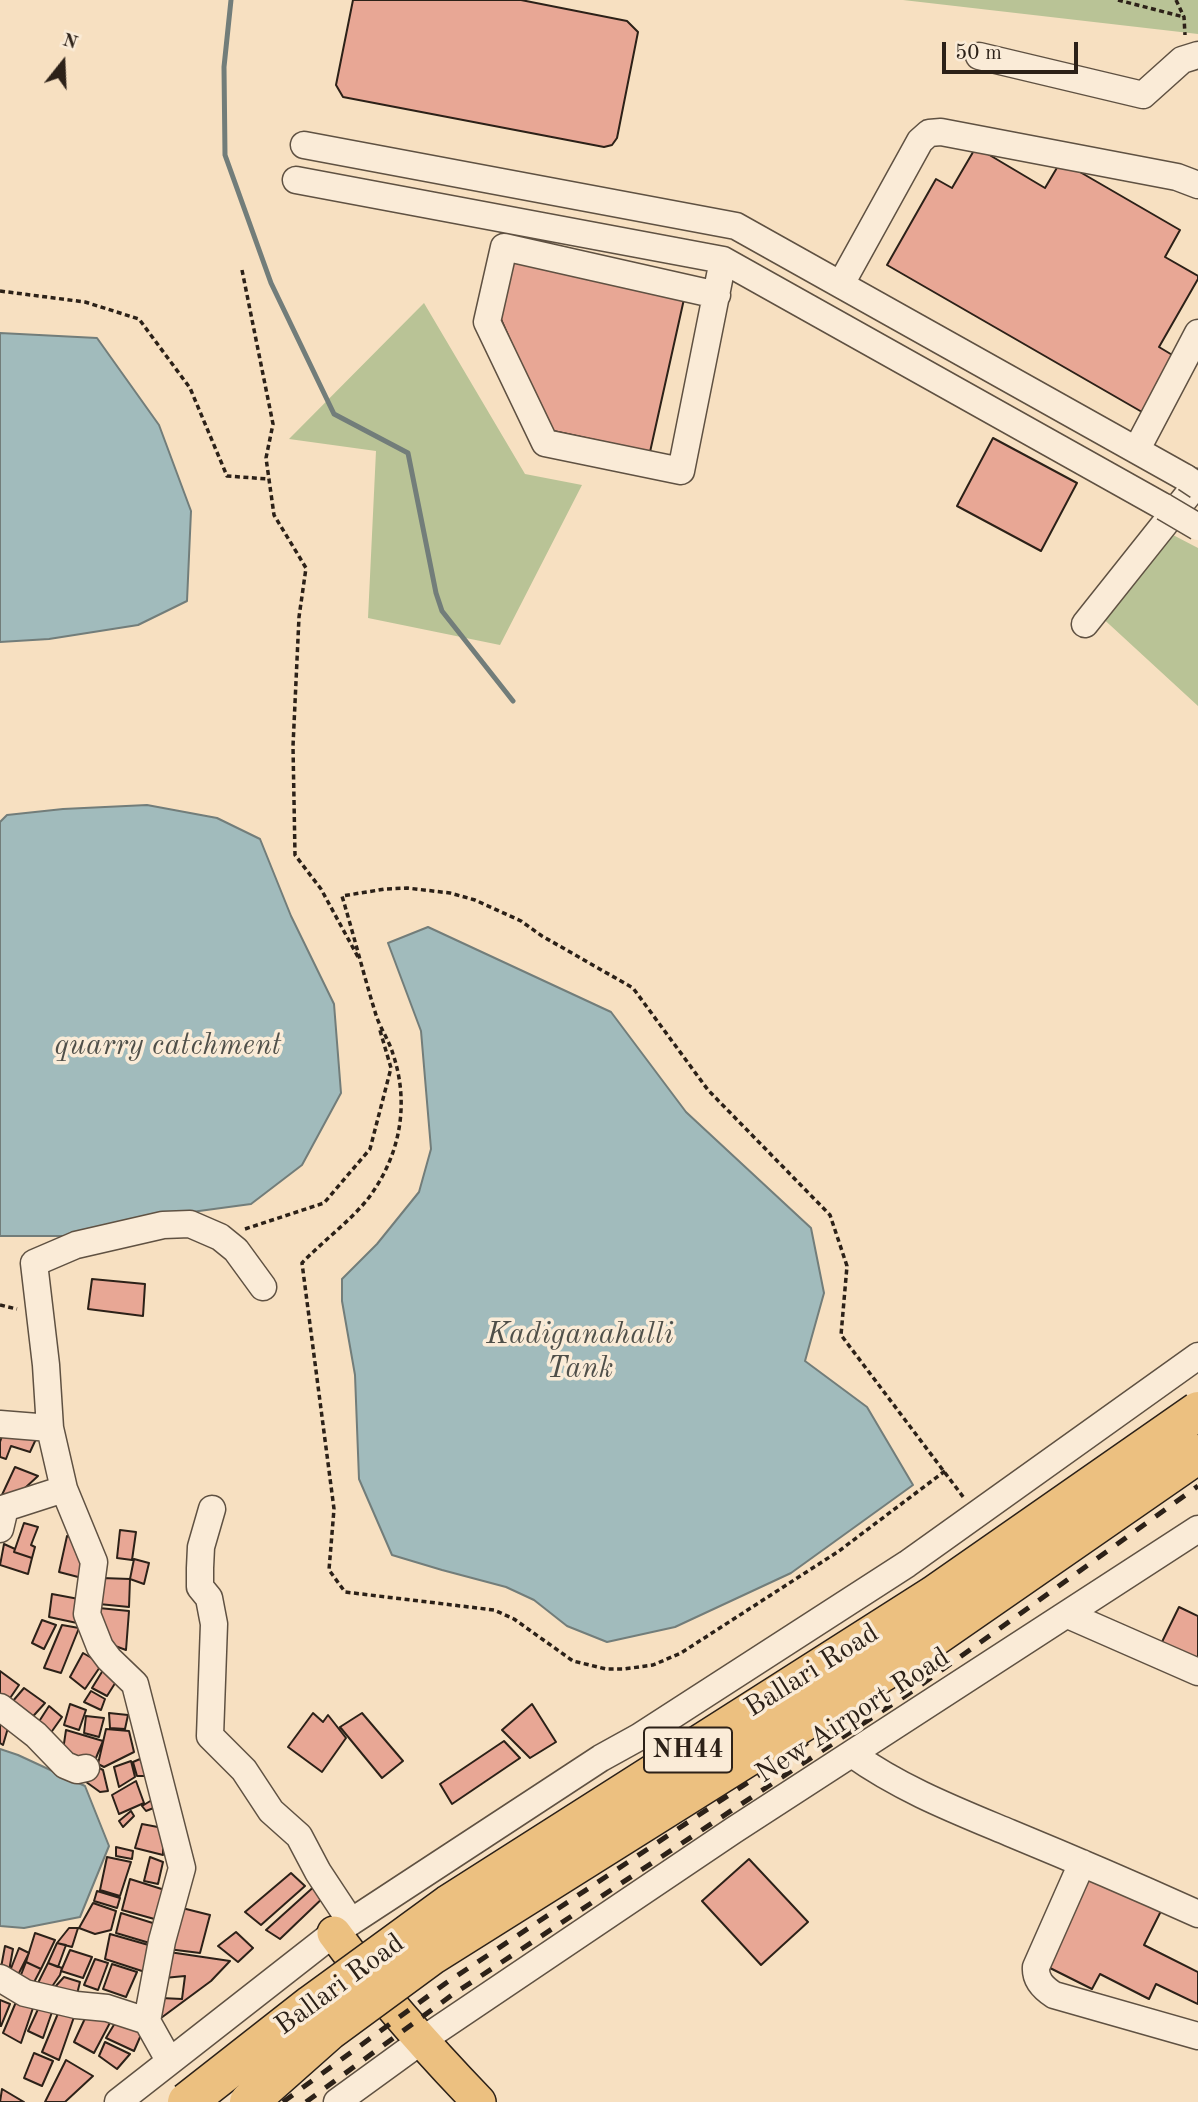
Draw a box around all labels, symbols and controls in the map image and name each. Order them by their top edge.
north arrow [28,28,98,98]
scale bar [946,28,1082,72]
text: N [60,31,79,54]
text: 50 m [955,43,1002,64]
water label: quarry catchment [55,1028,281,1064]
water label: Kadiganahalli Tank [486,1317,674,1388]
street label: Ballari Road [739,1617,885,1725]
street label: New Airport Road [750,1641,956,1791]
road number: NH44 [644,1728,732,1772]
street label: Ballari Road [269,1927,411,2043]

